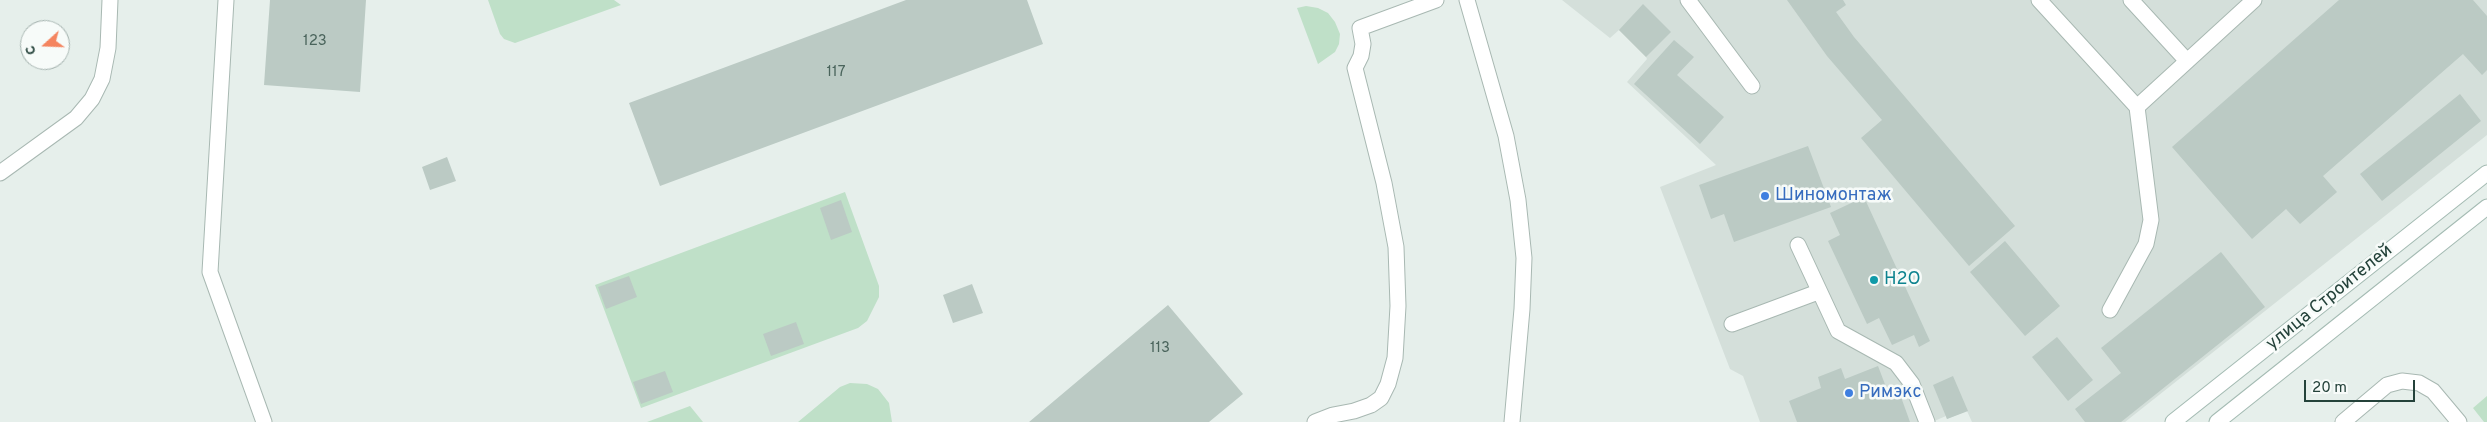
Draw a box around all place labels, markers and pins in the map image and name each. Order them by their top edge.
place label: Шиномонтаж [1775,185,1892,207]
marker: Шиномонтаж [1759,190,1771,202]
place label: H2O [1884,269,1921,291]
marker: H2O [1868,274,1880,286]
place label: Римэкс [1859,382,1921,404]
marker: Римэкс [1843,387,1855,399]

